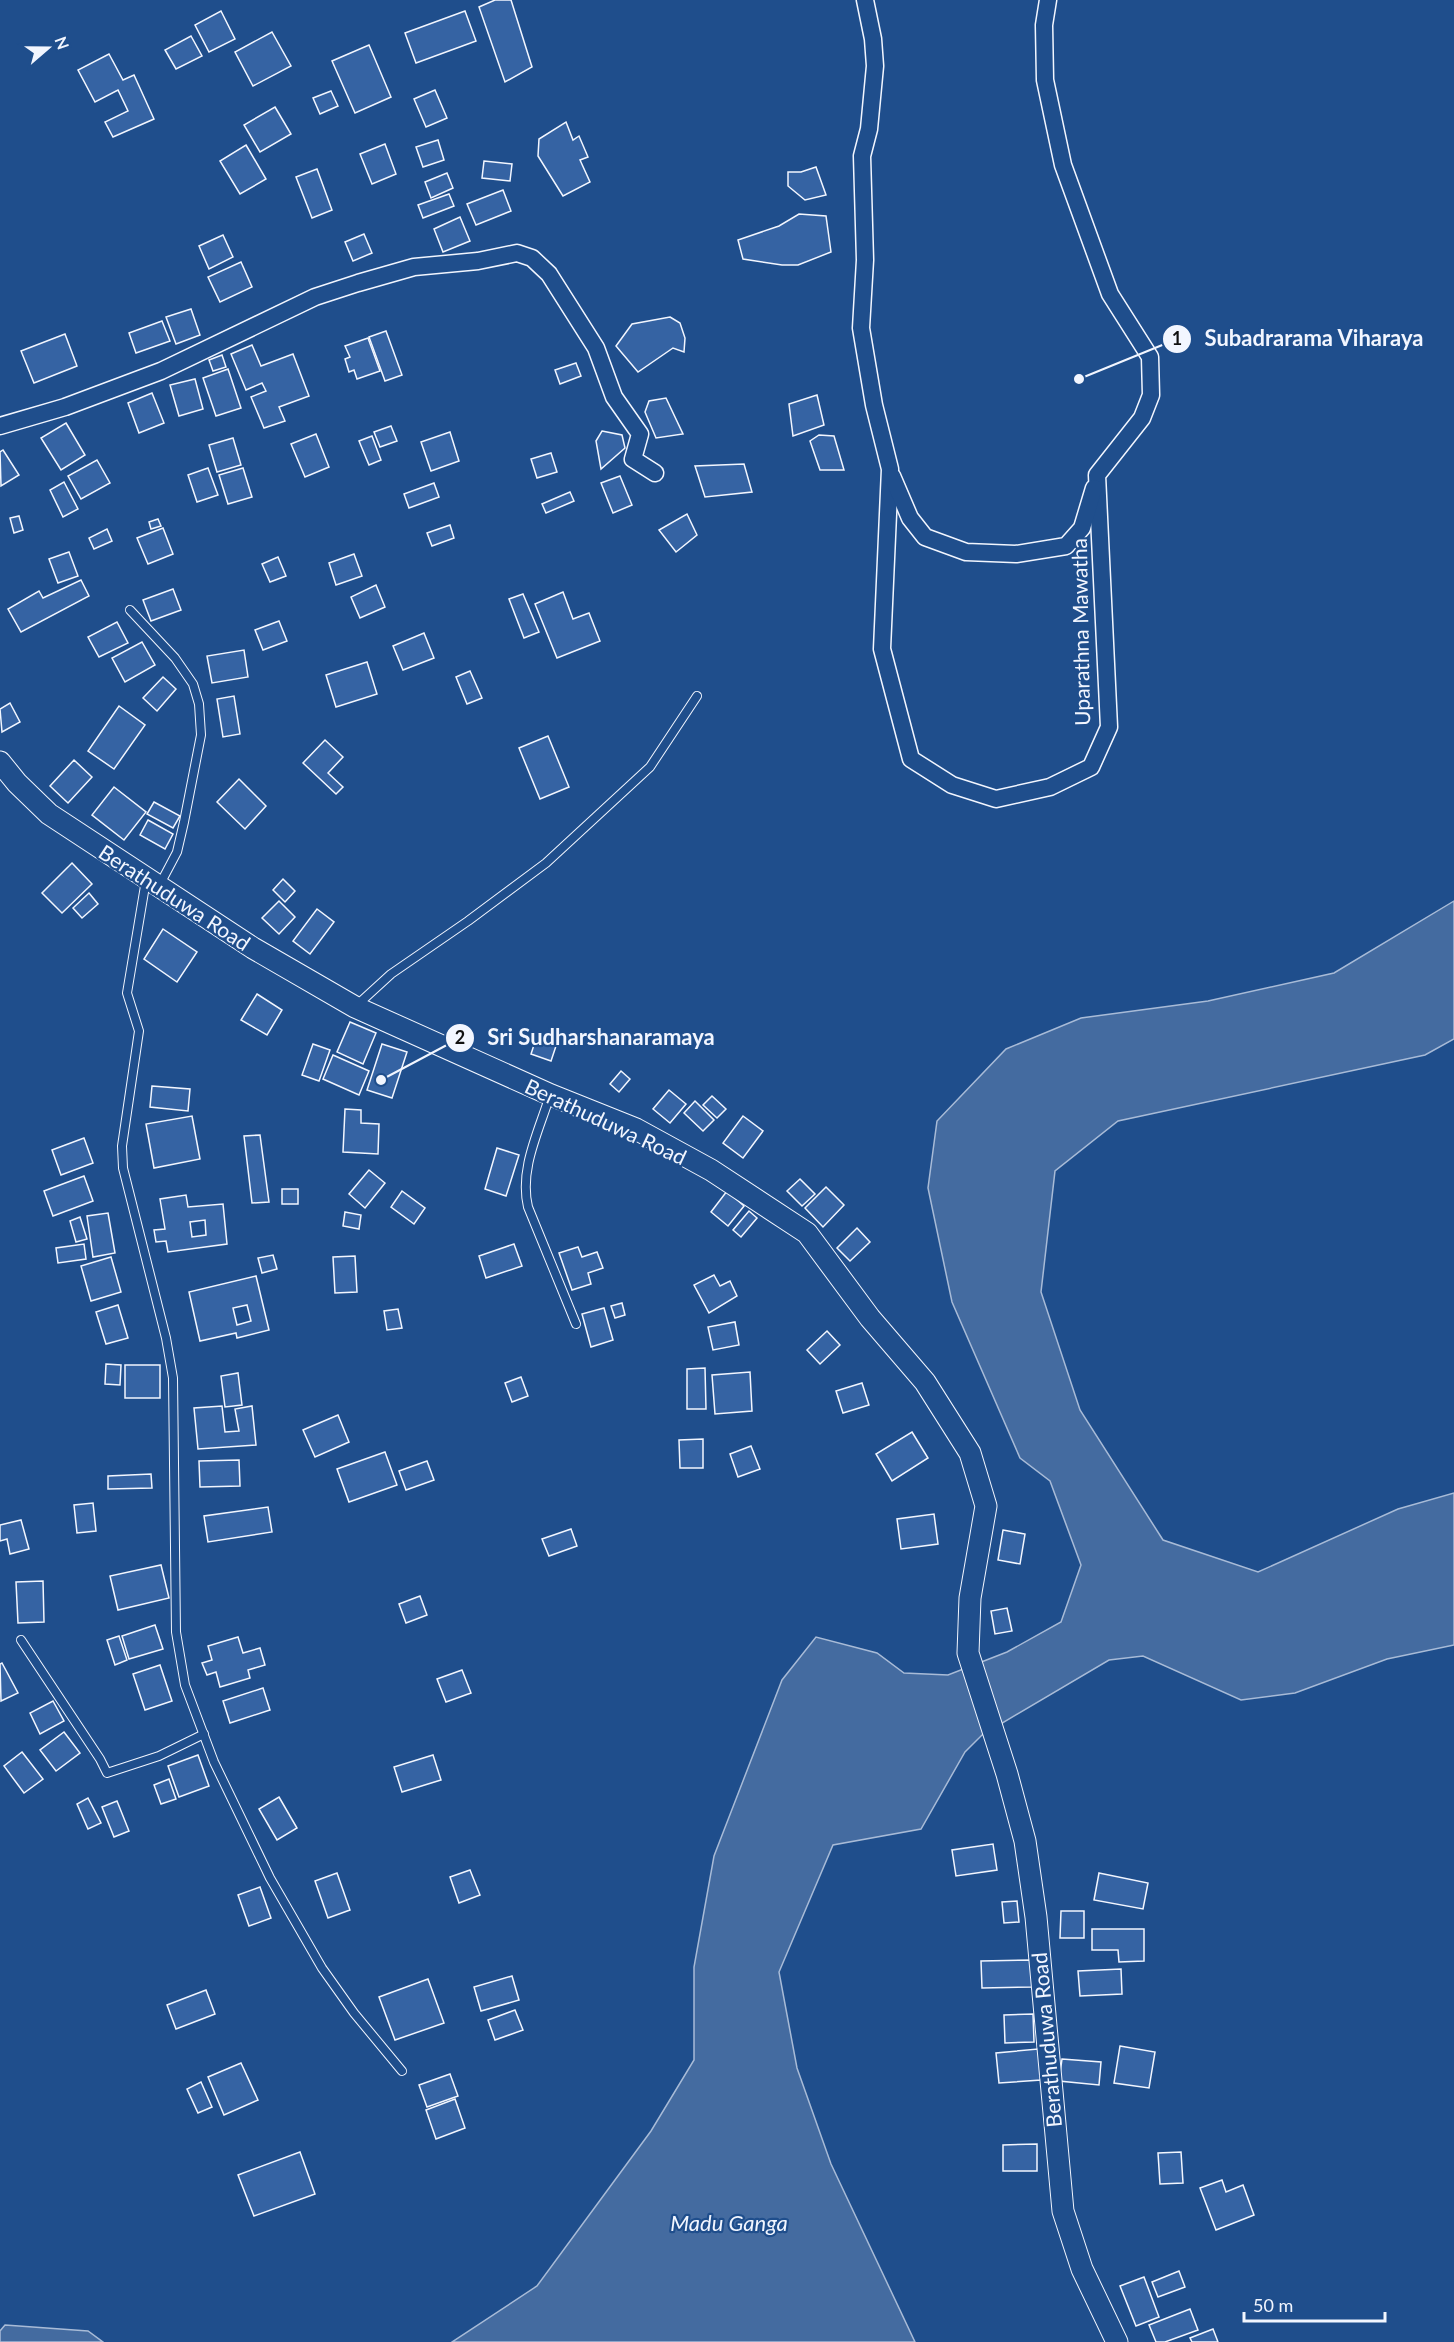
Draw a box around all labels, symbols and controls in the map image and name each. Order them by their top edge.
north arrow [18,18,78,78]
text: N [52,34,74,52]
callout: Subadrarama Viharaya [1162,319,1436,359]
text: Subadrarama Viharaya [1205,324,1423,351]
text: 1 [1172,327,1182,349]
street label: Uparathna Mawatha [1066,538,1094,726]
street label: Berathuduwa Road [95,839,255,955]
callout: Sri Sudharshanaramaya [445,1018,726,1058]
text: Sri Sudharshanaramaya [487,1023,715,1050]
text: 2 [455,1026,465,1048]
street label: Berathuduwa Road [521,1073,691,1169]
street label: Berathuduwa Road [1026,1952,1066,2128]
water label: Madu Ganga [670,2209,788,2236]
scale bar [1244,2285,1385,2323]
text: 50 m [1253,2294,1293,2316]

